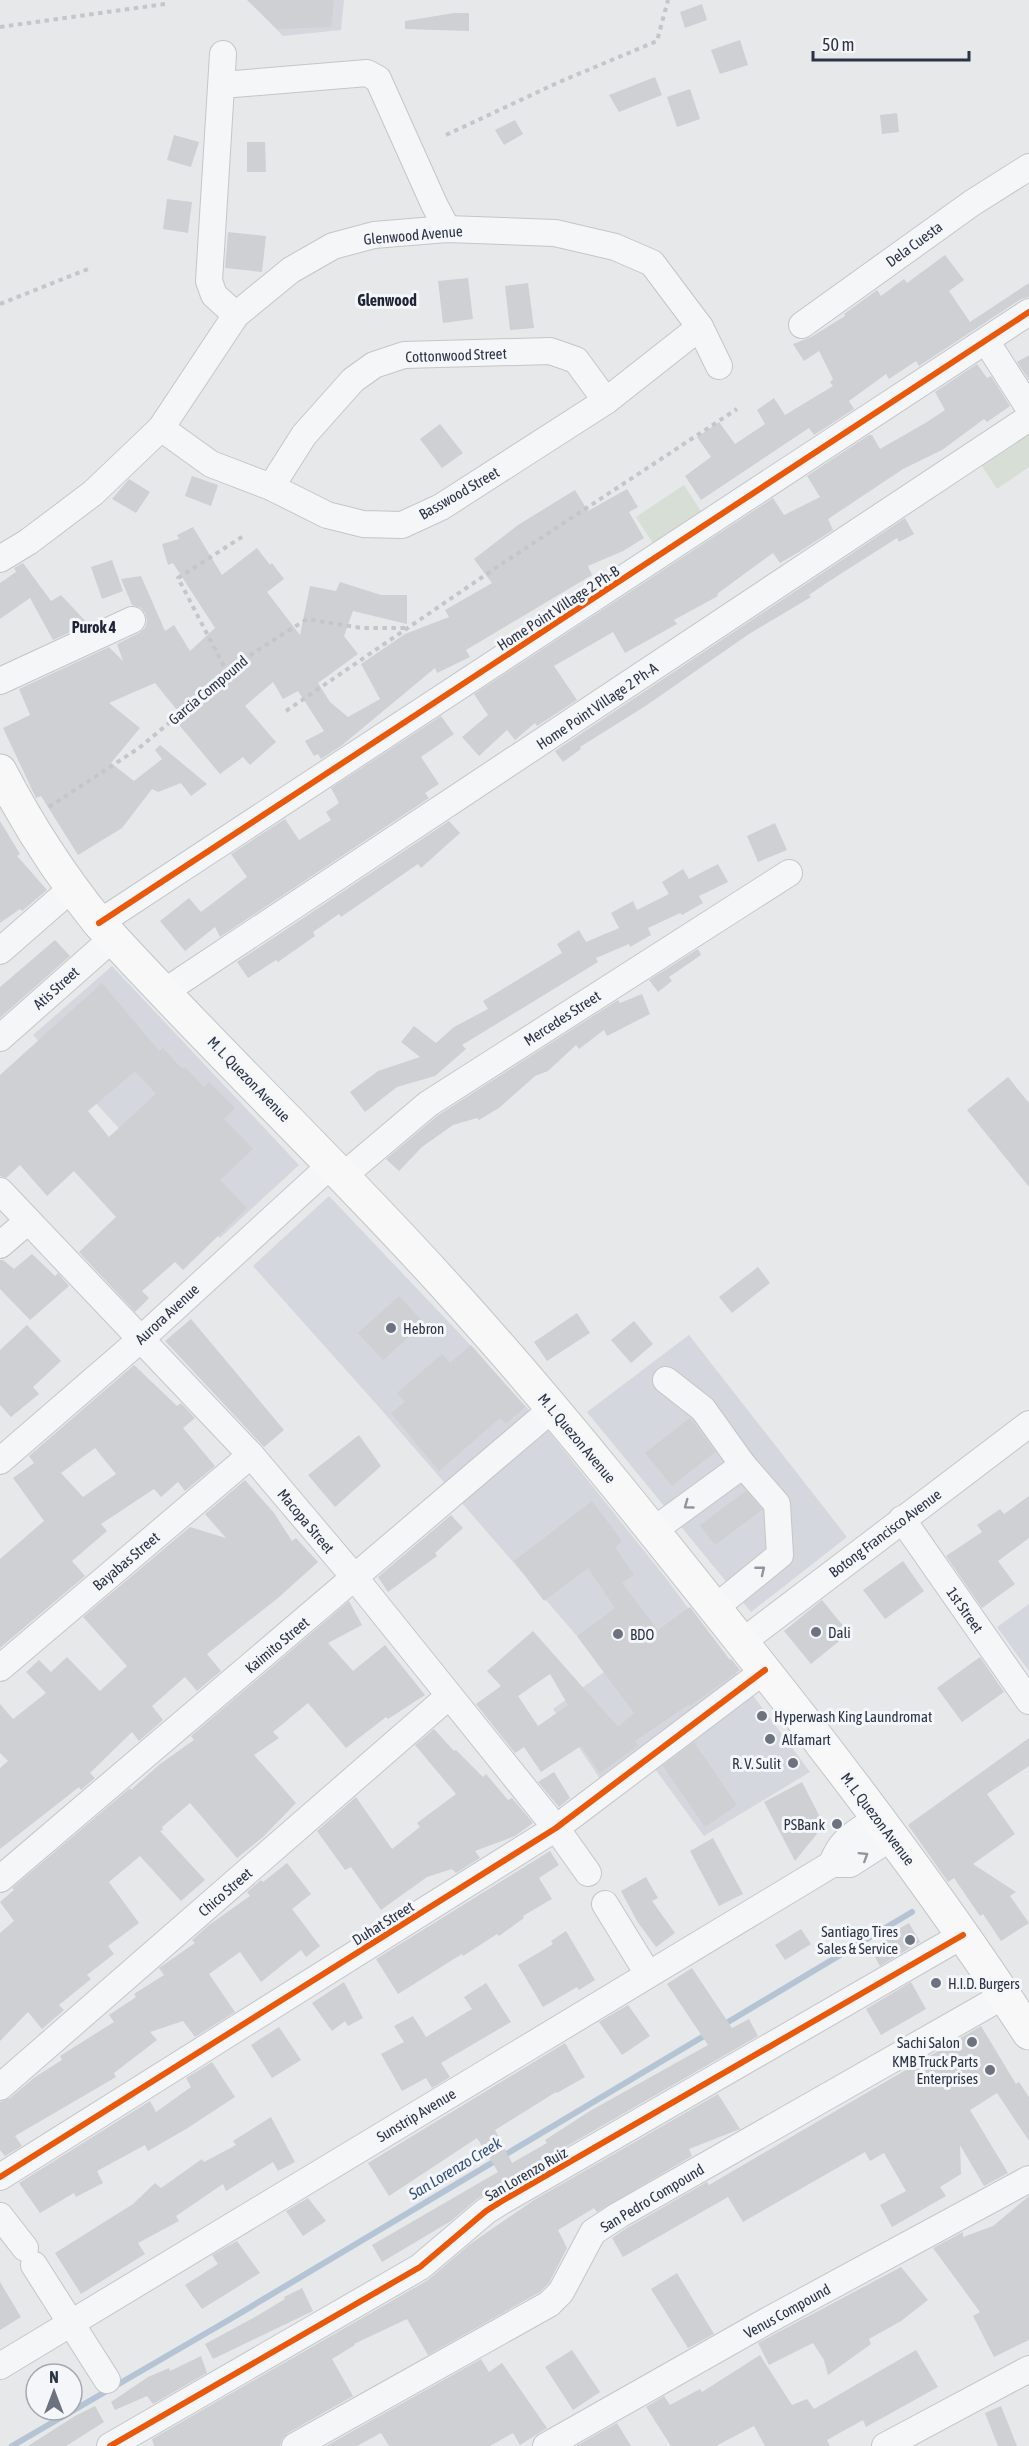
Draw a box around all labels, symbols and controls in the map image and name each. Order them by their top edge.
scale bar [813,24,969,62]
text: 50 m [822,34,854,55]
street label: Dela Cuesta [882,218,946,270]
street label: Glenwood Avenue [363,222,463,248]
district label: Glenwood [357,291,417,309]
street label: Cottonwood Street [405,345,507,365]
street label: Basswood Street [416,463,502,523]
street label: Home Point Village 2 Ph-B [494,562,622,654]
district label: Purok 4 [72,618,117,636]
street label: Garcia Compound [165,652,251,728]
street label: Home Point Village 2 Ph-A [533,659,661,753]
street label: Atis Street [30,963,82,1013]
street label: Mercedes Street [521,987,603,1049]
street label: M. L. Quezon Avenue [204,1033,294,1125]
street label: Aurora Avenue [132,1280,202,1348]
place label: Hebron [403,1320,444,1337]
marker: Hebron [384,1321,398,1335]
street label: M. L. Quezon Avenue [535,1390,619,1486]
street label: Macopa Street [274,1485,338,1557]
street label: Botong Francisco Avenue [826,1485,944,1581]
one-way arrow [684,1497,695,1508]
street label: Bayabas Street [89,1528,163,1594]
one-way arrow [754,1567,765,1578]
street label: 1st Street [943,1584,987,1636]
street label: Kaimito Street [242,1613,312,1677]
place label: Dali [828,1624,851,1641]
marker: Dali [809,1625,823,1639]
place label: BDO [630,1626,655,1643]
marker: BDO [611,1627,625,1641]
place label: Hyperwash King Laundromat [774,1708,932,1725]
marker: Hyperwash King Laundromat [755,1709,769,1723]
place label: Alfamart [782,1731,831,1748]
marker: Alfamart [763,1732,777,1746]
place label: R. V. Sulit [732,1755,781,1772]
marker: R. V. Sulit [786,1756,800,1770]
street label: M. L. Quezon Avenue [838,1769,918,1869]
place label: PSBank [783,1816,825,1833]
marker: PSBank [830,1817,844,1831]
one-way arrow [858,1851,868,1863]
street label: Chico Street [195,1864,255,1920]
street label: Duhat Street [349,1897,417,1949]
place label: Santiago Tires Sales & Service [817,1923,898,1957]
marker: Santiago Tires Sales & Service [903,1933,917,1947]
place label: H.I.D. Burgers [948,1975,1020,1992]
marker: H.I.D. Burgers [929,1976,943,1990]
place label: Sachi Salon [897,2034,960,2051]
marker: Sachi Salon [965,2035,979,2049]
place label: KMB Truck Parts Enterprises [892,2053,978,2087]
marker: KMB Truck Parts Enterprises [983,2063,997,2077]
street label: Sunstrip Avenue [373,2085,459,2145]
water label: San Lorenzo Creek [404,2133,505,2203]
street label: San Lorenzo Ruiz [482,2143,571,2204]
street label: San Pedro Compound [597,2160,707,2236]
street label: Venus Compound [741,2280,833,2342]
north arrow [24,2362,84,2422]
text: N [49,2368,59,2386]

